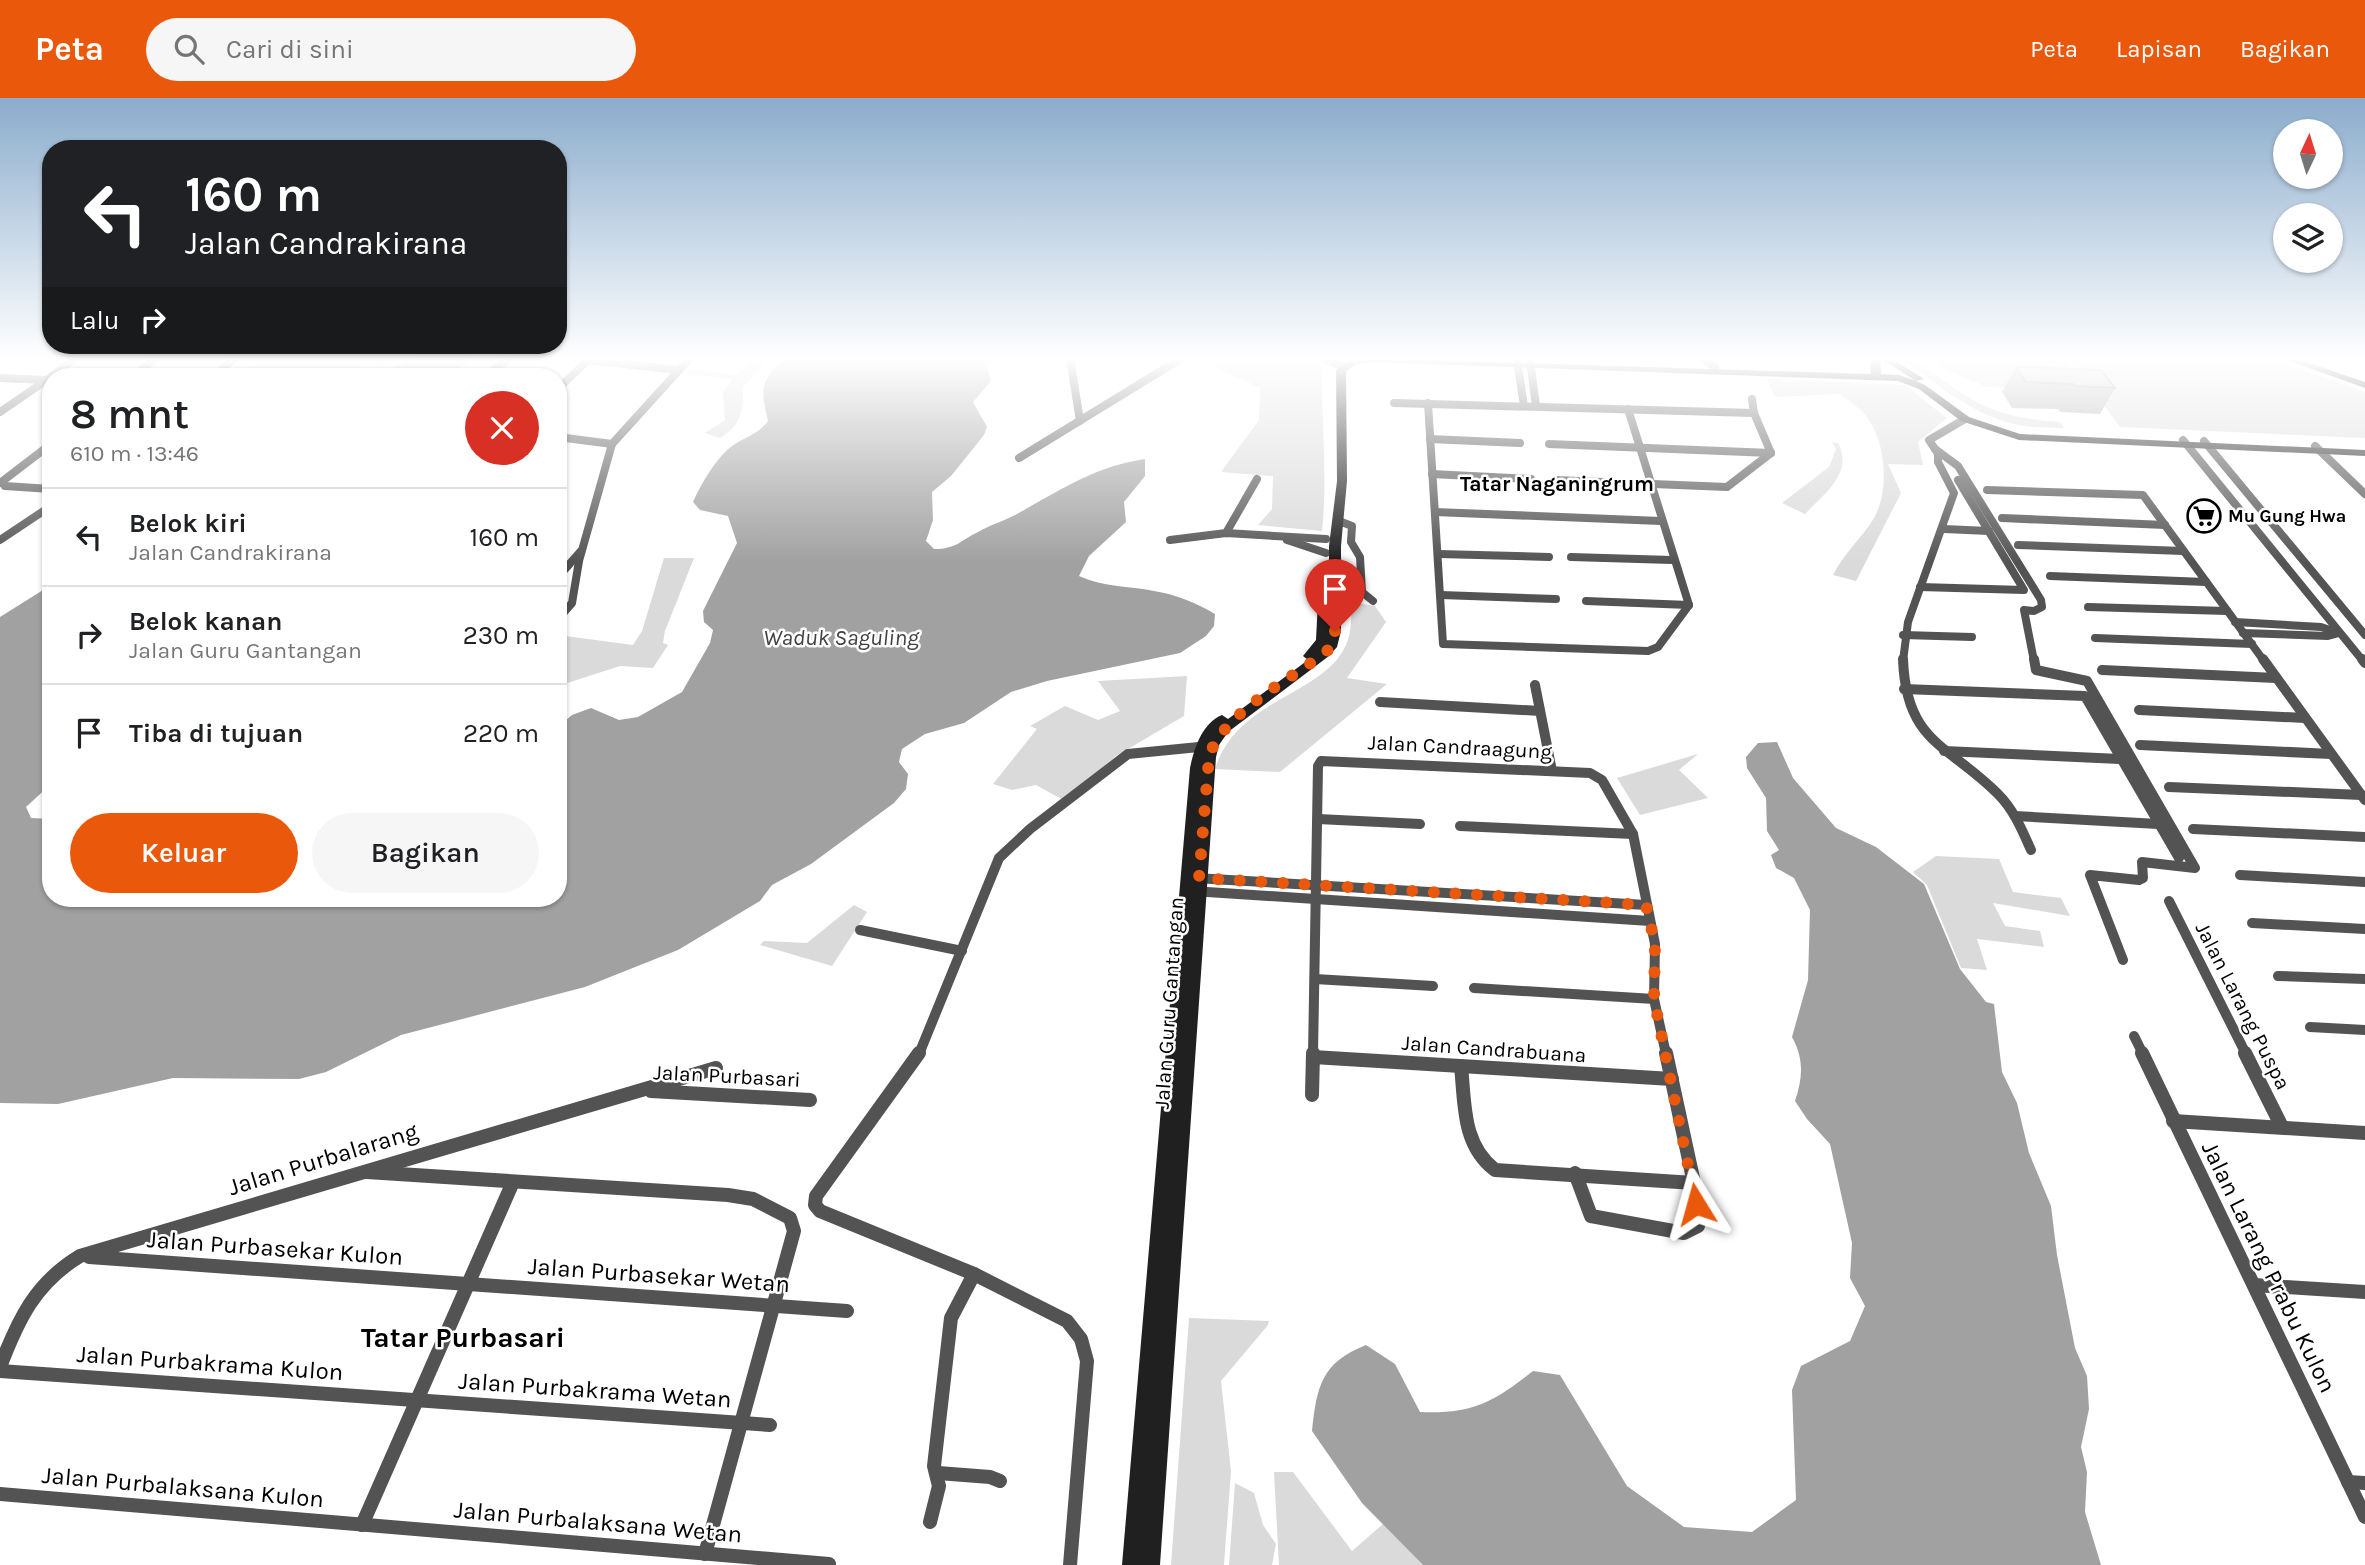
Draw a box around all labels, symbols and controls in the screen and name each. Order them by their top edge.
search box [146,18,636,81]
text: Peta [35,30,104,68]
icon: search [170,30,208,68]
text: Cari di sini [226,34,354,65]
text: Peta [2030,35,2078,63]
text: Lapisan [2116,35,2202,63]
text: Bagikan [2240,35,2330,63]
north arrow [2273,119,2343,189]
map controls [2273,119,2343,273]
text: 160 m [185,166,322,223]
icon: left [70,168,161,259]
button: layers [2273,203,2343,273]
text: Jalan Candrakirana [185,225,467,262]
icon: right [134,301,172,339]
text: Lalu [70,305,120,336]
text: 8 mnt [70,389,189,439]
button: close [465,391,539,465]
text: 610 m · 13:46 [70,440,199,467]
district label: Tatar Naganingrum [1460,472,1654,496]
supermarket icon: Mu Gung Hwa [2185,497,2223,535]
place label: Mu Gung Hwa [2228,505,2346,527]
text: Belok kiri [129,508,247,539]
icon: left [70,518,108,556]
text: 160 m [470,522,539,553]
text: Jalan Candrakirana [129,539,332,566]
pin [1305,559,1365,631]
icon: arrive [1316,570,1354,608]
text: Belok kanan [129,606,282,637]
icon: right [70,616,108,654]
text: 230 m [463,620,539,651]
water label: Waduk Saguling [763,624,920,651]
text: Jalan Guru Gantangan [129,637,362,664]
icon: arrive [70,714,108,752]
text: Tiba di tujuan [129,718,303,749]
text: 220 m [463,718,539,749]
street label: Jalan Candraagung [1367,730,1553,764]
button: Keluar [70,813,298,893]
button: Bagikan [312,813,539,893]
street label: Jalan Guru Gantangan [1150,896,1188,1110]
street label: Jalan Larang Puspa [2190,918,2296,1094]
street label: Jalan Candrabuana [1401,1031,1587,1067]
street label: Jalan Purbasari [653,1060,801,1092]
street label: Jalan Purbalarang [225,1117,422,1201]
street label: Jalan Larang Prabu Kulon [2196,1137,2342,1397]
position arrow [1659,1167,1733,1241]
street label: Jalan Purbasekar Kulon [146,1225,404,1271]
street label: Jalan Purbasekar Wetan [527,1252,791,1298]
district label: Tatar Purbasari [361,1321,565,1354]
street label: Jalan Purbakrama Kulon [76,1340,344,1386]
street label: Jalan Purbakrama Wetan [458,1366,732,1414]
street label: Jalan Purbalaksana Kulon [41,1461,325,1513]
street label: Jalan Purbalaksana Wetan [453,1495,743,1549]

